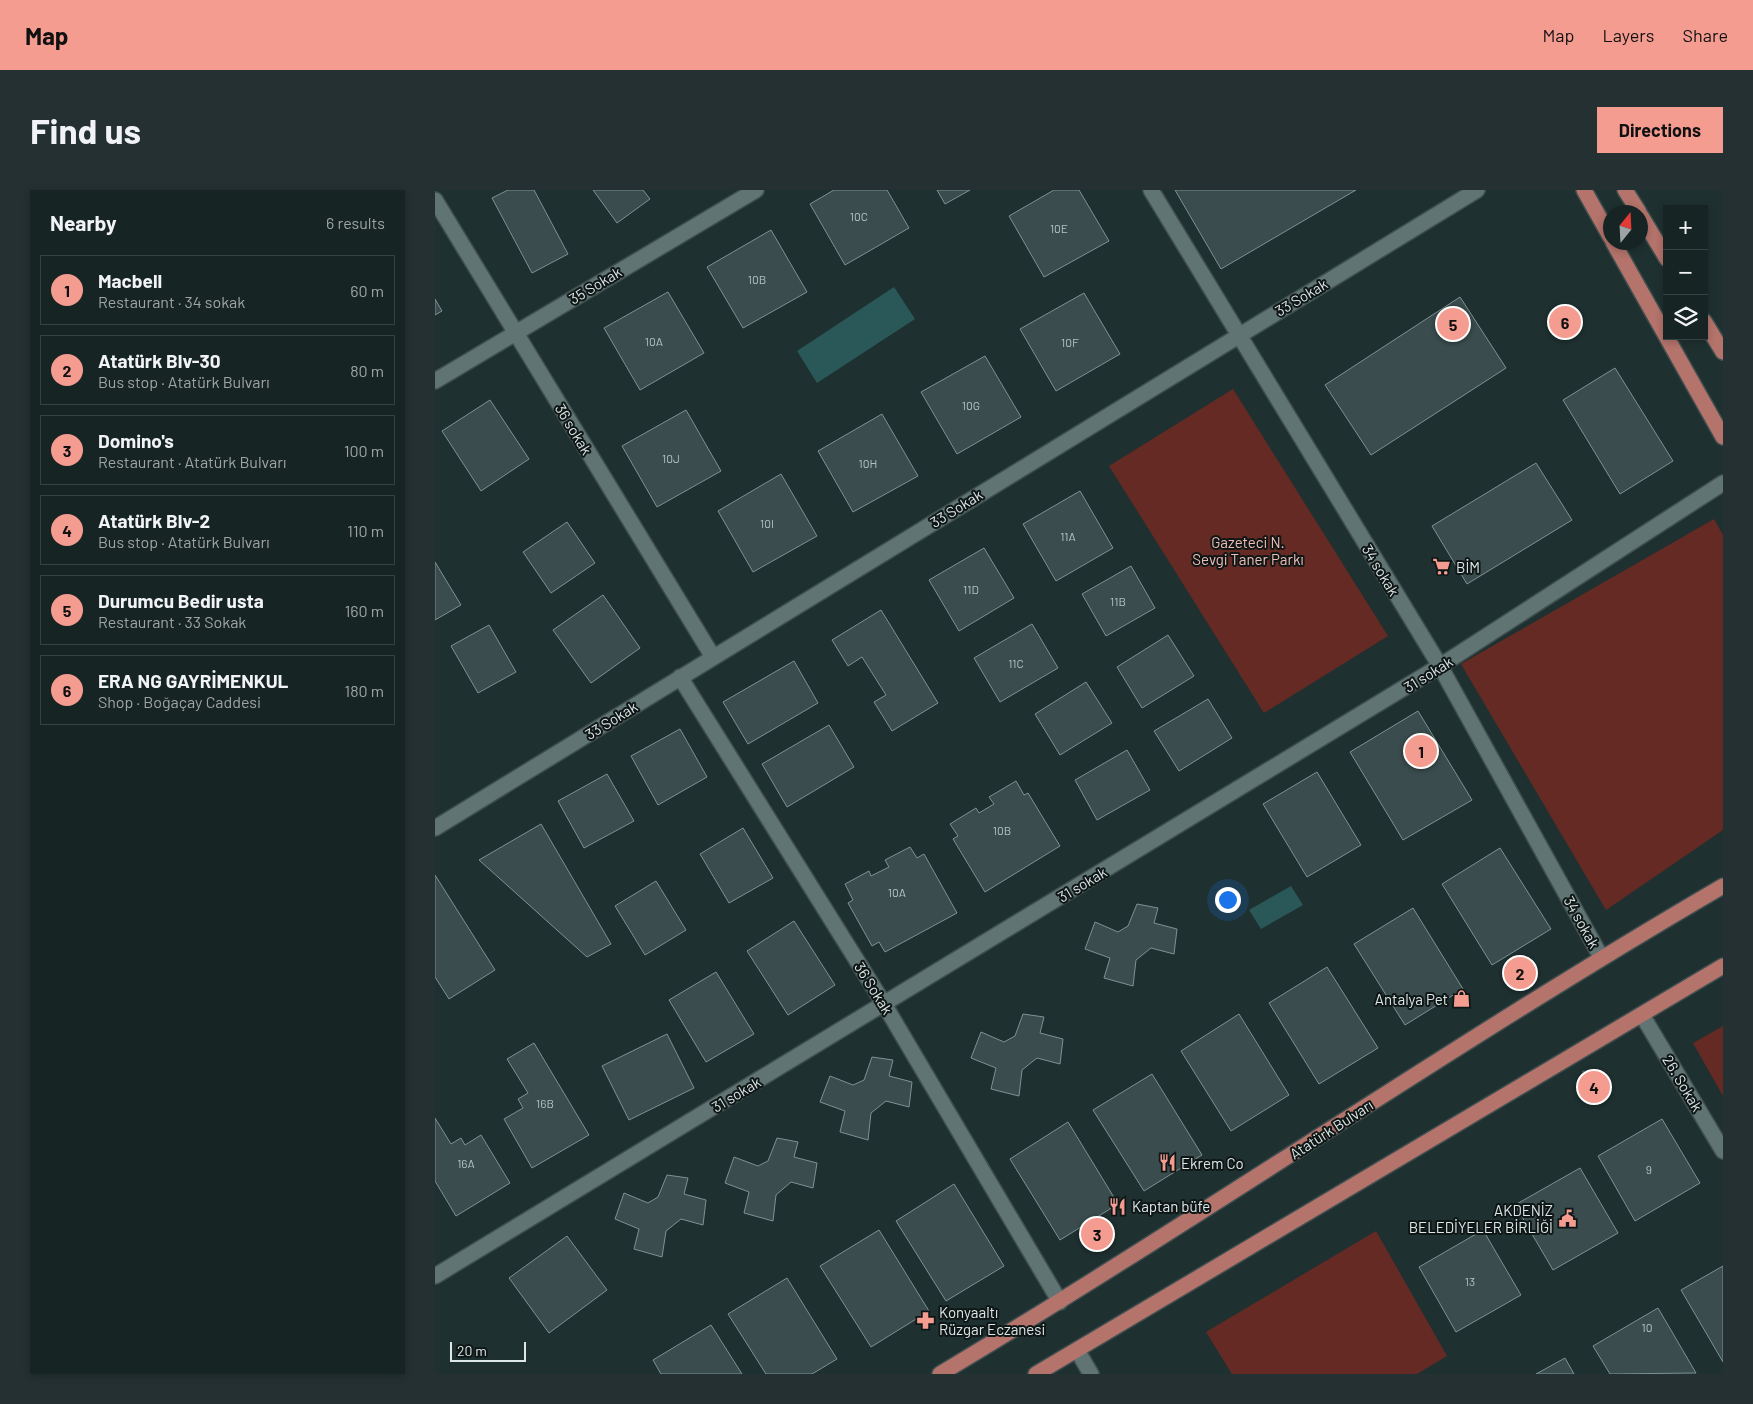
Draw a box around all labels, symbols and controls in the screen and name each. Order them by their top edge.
text: Map [25,21,68,50]
text: Map [1542,24,1574,46]
text: Layers [1602,24,1655,46]
text: Share [1683,24,1728,46]
button: Directions [1597,107,1723,153]
text: Find us [30,109,141,151]
north arrow [1603,205,1648,250]
map controls [1663,205,1708,340]
button: + [1663,205,1708,250]
house number: 10C [850,209,868,223]
text: Nearby [50,210,116,235]
text: 6 results [326,213,385,232]
house number: 10E [1050,221,1068,235]
button: − [1663,250,1708,295]
street label: 35 Sokak [566,262,625,308]
text: Macbell [98,269,162,292]
house number: 10B [748,272,766,286]
street label: 33 Sokak [1272,274,1331,320]
text: 1 [64,281,70,300]
text: 60 m [350,281,384,300]
text: Restaurant · 34 sokak [98,292,245,311]
button: layers [1663,295,1708,340]
pin: 6 [1549,303,1581,341]
pin: 5 [1437,305,1469,343]
house number: 10A [645,334,663,348]
house number: 10F [1061,335,1079,349]
text: Atatürk Blv-30 [98,349,221,372]
text: 2 [63,361,71,380]
text: 80 m [350,361,384,380]
text: Bus stop · Atatürk Bulvarı [98,372,270,391]
house number: 10G [962,398,980,412]
street label: 36 sokak [552,400,596,458]
text: Domino's [98,429,174,452]
text: 3 [63,441,71,460]
text: 100 m [344,441,384,460]
house number: 10J [662,451,680,465]
text: Restaurant · Atatürk Bulvarı [98,452,286,471]
house number: 10H [859,456,877,470]
street label: 33 Sokak [927,485,986,531]
text: Atatürk Blv-2 [98,509,210,532]
house number: 10I [760,516,774,530]
text: 4 [62,521,72,540]
text: 110 m [347,521,384,540]
house number: 11A [1060,529,1076,543]
text: Bus stop · Atatürk Bulvarı [98,532,270,551]
park label: Gazeteci N. Sevgi Taner Parkı [1192,533,1304,568]
street label: 34 sokak [1359,541,1404,599]
supermarket icon: BİM [1432,557,1452,577]
place label: BİM [1456,558,1480,576]
house number: 11D [963,582,979,596]
text: Durumcu Bedir usta [98,589,264,612]
house number: 11B [1110,594,1126,608]
text: 5 [63,601,71,620]
text: 160 m [345,601,384,620]
text: Restaurant · 33 Sokak [98,612,246,631]
street label: 31 sokak [1400,652,1456,696]
house number: 11C [1008,656,1024,670]
text: ERA NG GAYRİMENKUL [98,669,288,692]
text: 6 [63,681,71,700]
text: 180 m [345,681,384,700]
text: Shop · Boğaçay Caddesi [98,692,261,711]
street label: 33 Sokak [582,697,641,743]
pin: 1 [1405,732,1437,770]
house number: 10B [993,823,1011,837]
street label: 31 sokak [1054,862,1110,906]
house number: 10A [888,885,906,899]
your location [1215,887,1241,913]
street label: 34 sokak [1560,893,1604,952]
pin: 2 [1504,954,1536,992]
street label: 36 Sokak [851,959,897,1018]
shop icon: Antalya Pet [1452,989,1472,1009]
place label: Antalya Pet [1375,990,1448,1008]
street label: 26. Sokak [1659,1052,1707,1115]
pin: 4 [1578,1068,1610,1106]
street label: 31 sokak [708,1072,764,1116]
street label: Atatürk Bulvarı [1286,1095,1376,1163]
house number: 16B [536,1096,554,1110]
restaurant icon: Ekrem Co [1157,1153,1177,1173]
place label: Ekrem Co [1181,1154,1244,1172]
house number: 16A [457,1156,475,1170]
house number: 9 [1646,1162,1652,1176]
restaurant icon: Kaptan büfe [1108,1196,1128,1216]
place label: Kaptan büfe [1132,1197,1210,1215]
place label: AKDENİZ BELEDİYELER BİRLİĞİ [1409,1201,1553,1236]
public building icon: AKDENİZ BELEDİYELER BİRLİĞİ [1557,1209,1577,1229]
pin: 3 [1081,1215,1113,1253]
house number: 13 [1465,1274,1475,1288]
place label: Konyaaltı Rüzgar Eczanesi [939,1303,1045,1338]
pharmacy icon: Konyaaltı Rüzgar Eczanesi [915,1311,935,1331]
house number: 10 [1642,1320,1652,1334]
scale bar [450,1339,526,1362]
text: 20 m [457,1342,487,1359]

